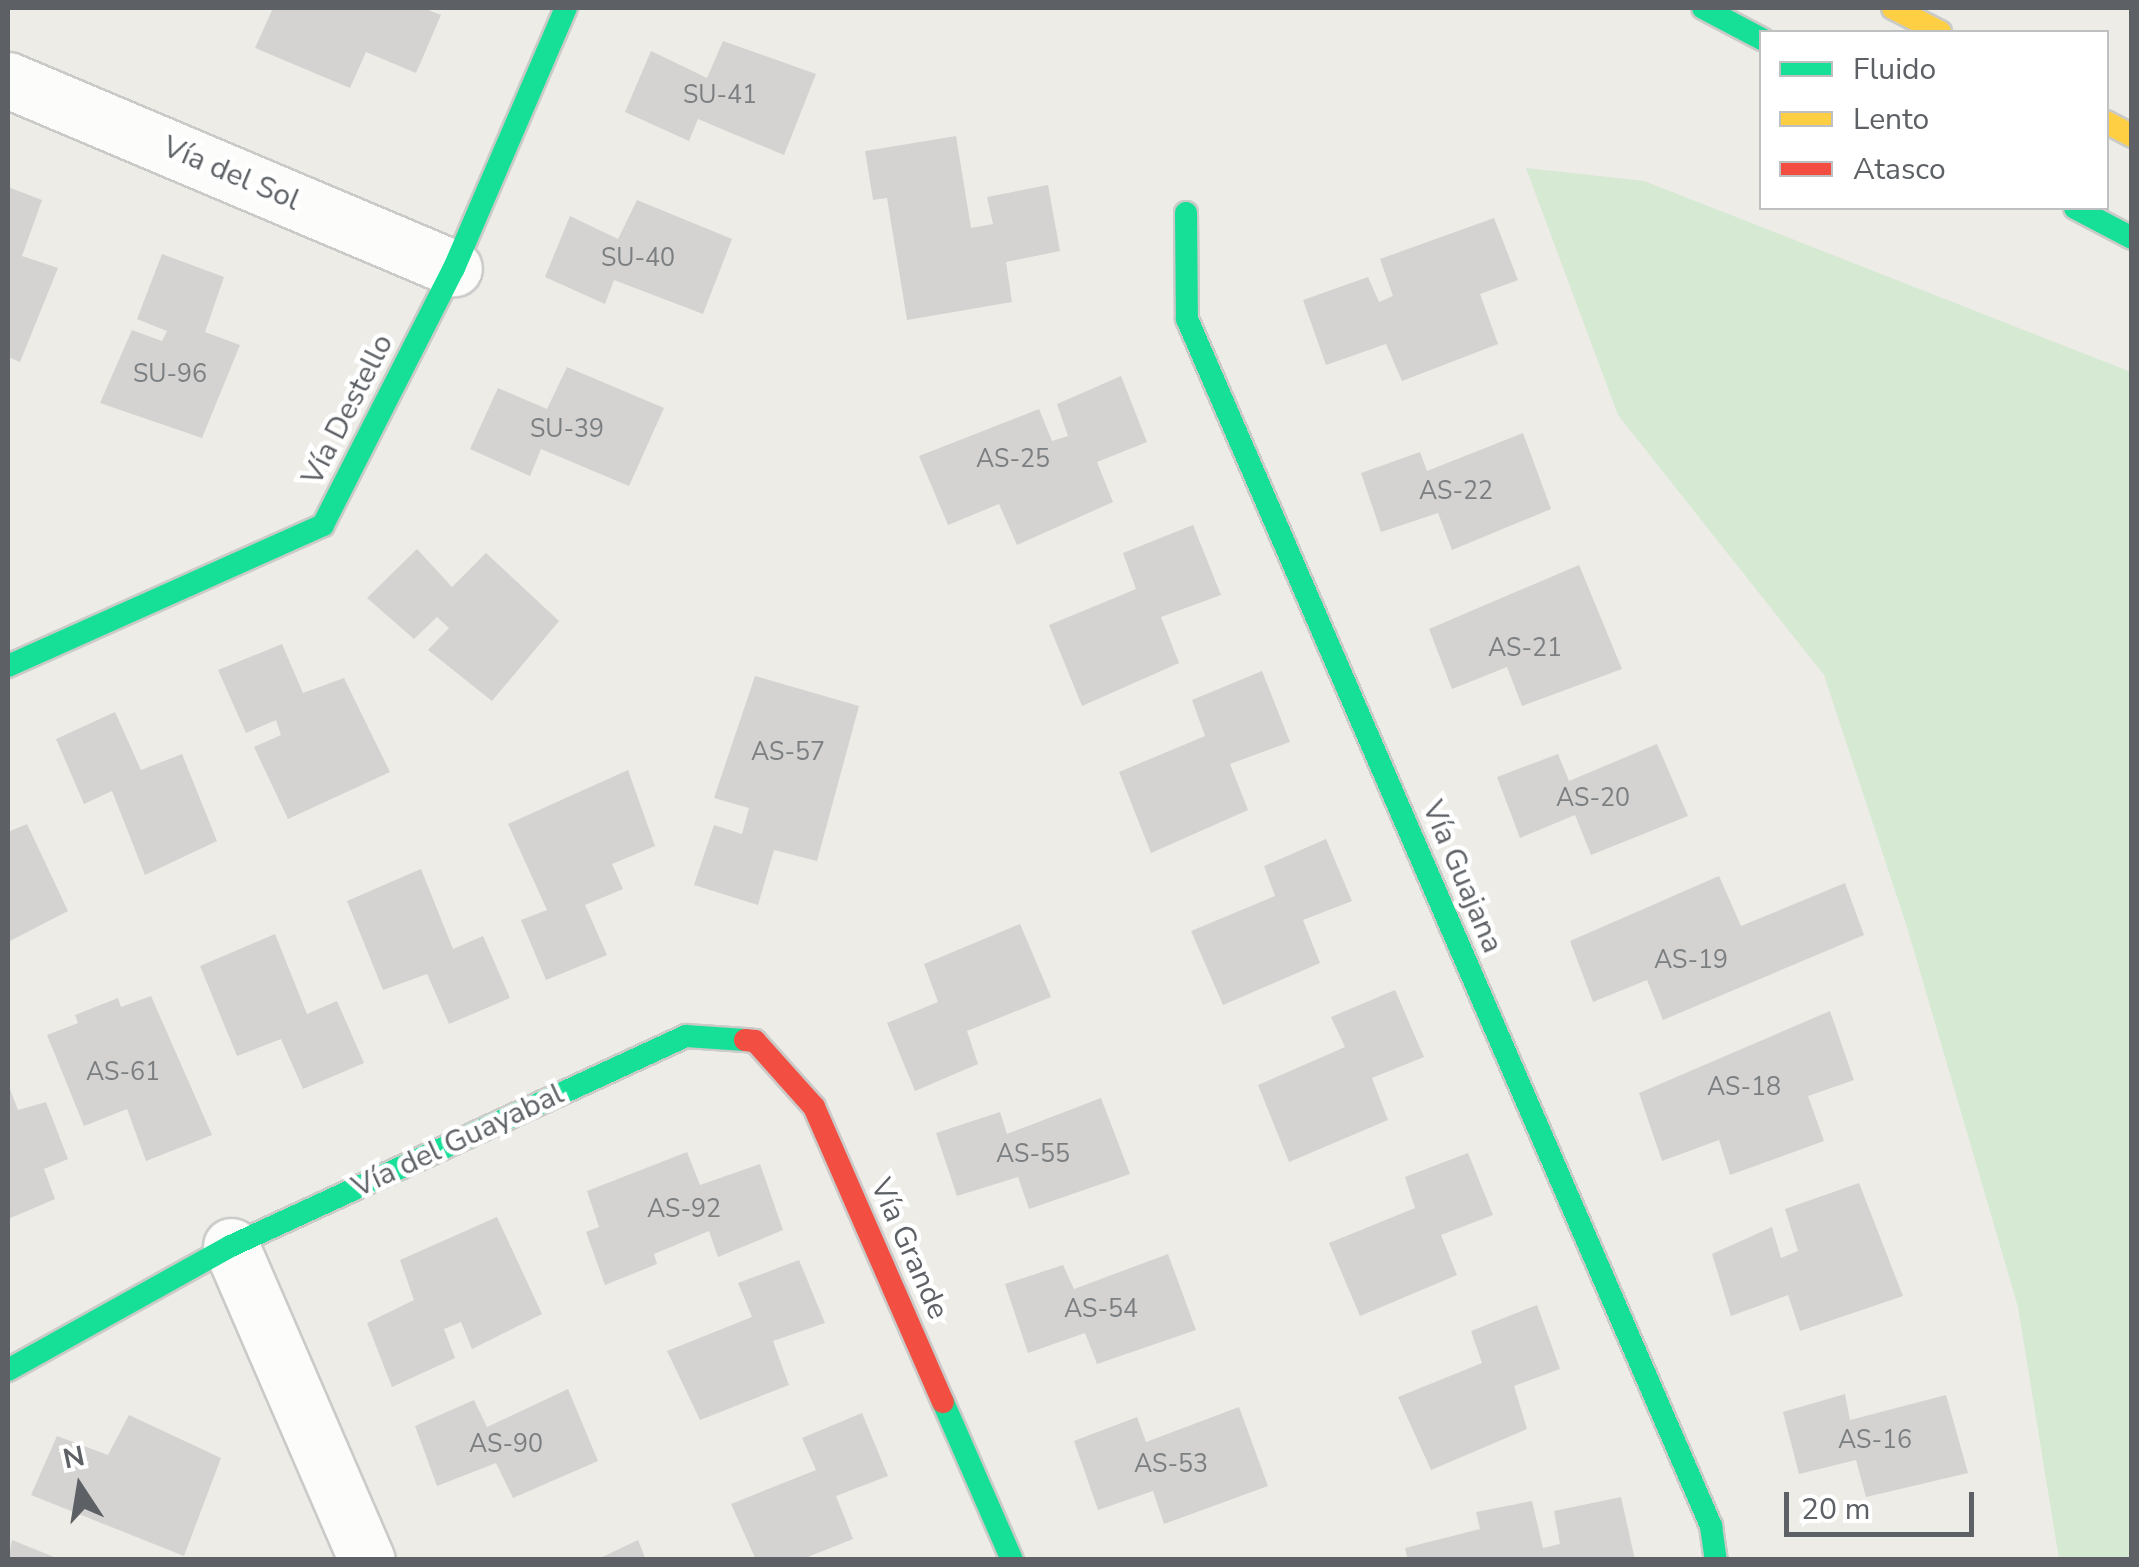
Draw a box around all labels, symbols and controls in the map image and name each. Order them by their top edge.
legend [1759,30,2109,210]
text: Fluido [1853,49,1936,90]
house number: SU-41 [683,80,757,110]
text: Lento [1853,99,1929,140]
street label: Vía del Sol [157,129,305,219]
text: Atasco [1853,149,1946,190]
house number: SU-40 [601,243,675,273]
street label: Vía Destello [295,329,401,491]
house number: SU-96 [133,359,207,389]
house number: SU-39 [530,414,604,444]
house number: AS-25 [976,444,1050,474]
house number: AS-22 [1419,476,1493,506]
house number: AS-21 [1488,633,1562,663]
house number: AS-57 [751,737,825,767]
house number: AS-20 [1556,783,1630,813]
street label: Vía Guajana [1414,796,1510,958]
house number: AS-19 [1654,945,1728,975]
house number: AS-61 [86,1057,160,1087]
house number: AS-18 [1707,1072,1781,1102]
street label: Vía del Guayabal [347,1076,569,1206]
house number: AS-55 [996,1139,1070,1169]
street label: Vía Grande [862,1173,956,1325]
house number: AS-92 [647,1194,721,1224]
house number: AS-54 [1064,1294,1138,1324]
house number: AS-16 [1838,1425,1912,1455]
house number: AS-90 [469,1429,543,1459]
north arrow [30,1437,130,1537]
text: N [60,1437,88,1478]
house number: AS-53 [1134,1449,1208,1479]
scale bar [1789,1472,1979,1534]
text: 20 m [1801,1489,1870,1530]

